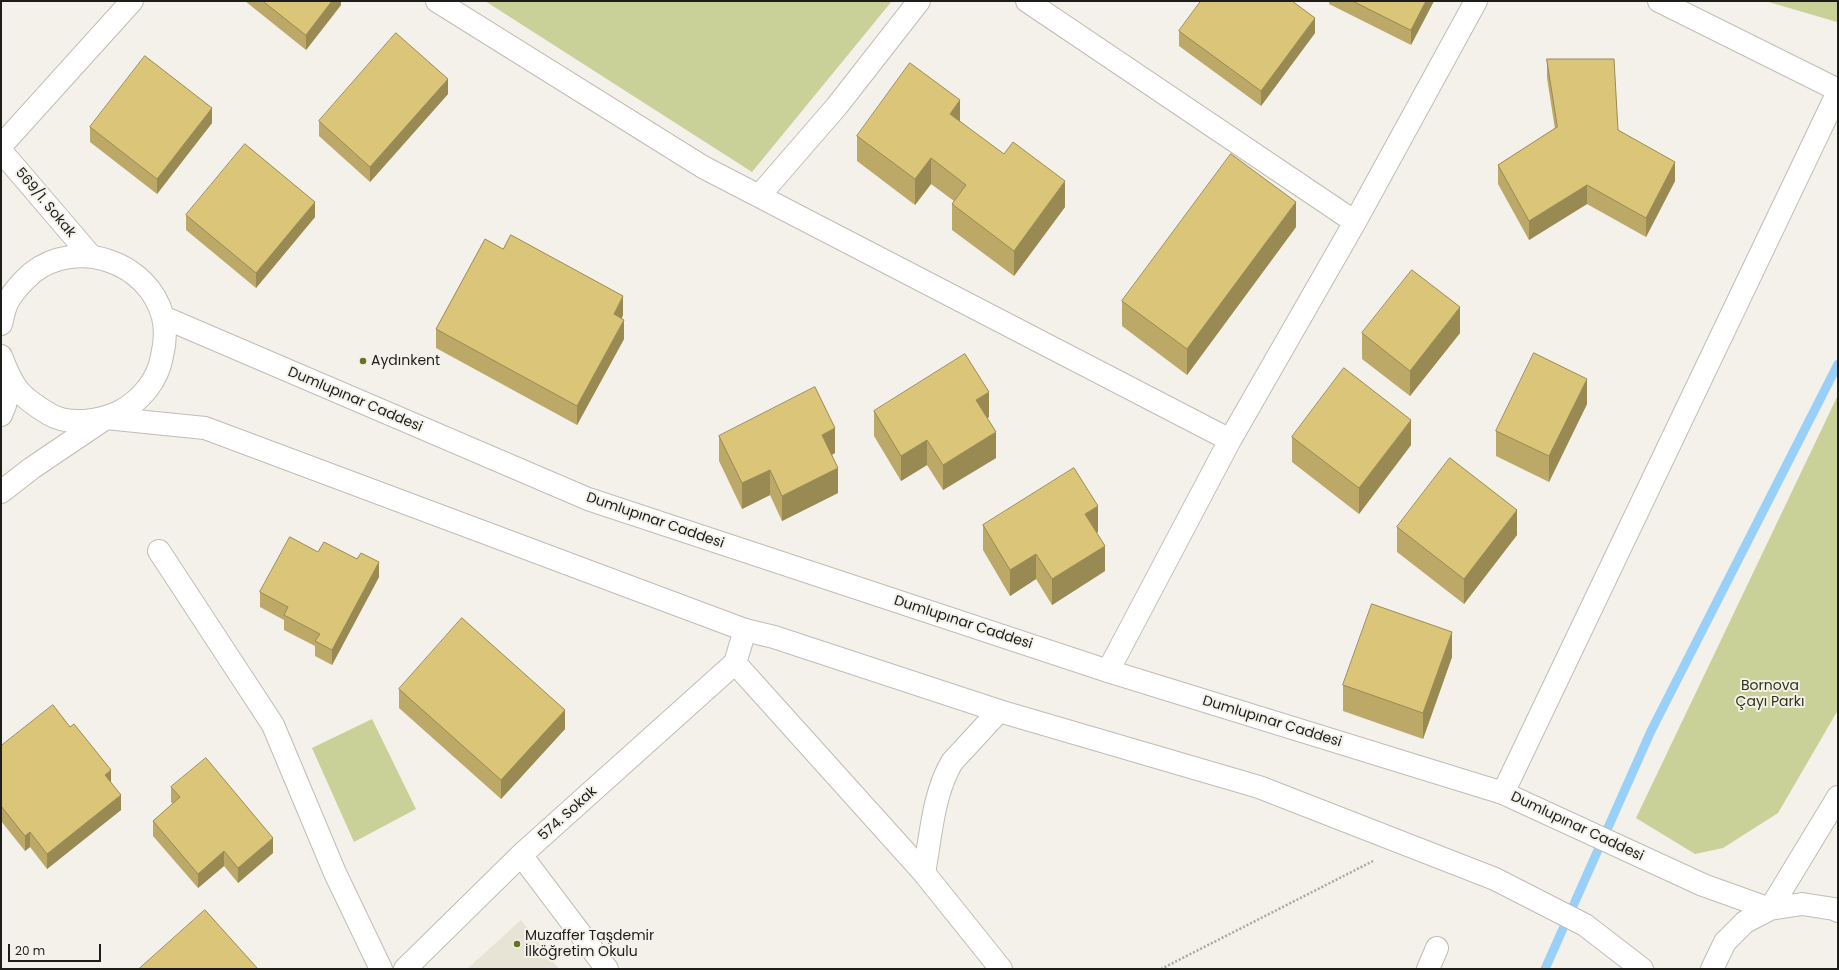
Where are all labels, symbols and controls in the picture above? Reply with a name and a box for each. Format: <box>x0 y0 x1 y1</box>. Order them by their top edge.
street label: 569/1. Sokak <box>11 165 79 241</box>
place label: Aydınkent <box>371 353 440 369</box>
marker: Aydınkent <box>358 356 368 366</box>
street label: Dumlupınar Caddesi <box>285 364 425 436</box>
street label: Dumlupınar Caddesi <box>584 490 726 552</box>
street label: Dumlupınar Caddesi <box>892 593 1034 653</box>
park label: Bornova Çayı Parkı <box>1736 678 1804 710</box>
street label: Dumlupınar Caddesi <box>1200 693 1344 751</box>
street label: 574. Sokak <box>535 783 601 845</box>
street label: Dumlupınar Caddesi <box>1508 789 1646 865</box>
place label: Muzaffer Taşdemir İlköğretim Okulu <box>525 928 654 960</box>
scale bar <box>10 936 103 962</box>
marker: Muzaffer Taşdemir İlköğretim Okulu <box>512 939 522 949</box>
text: 20 m <box>15 942 45 959</box>

